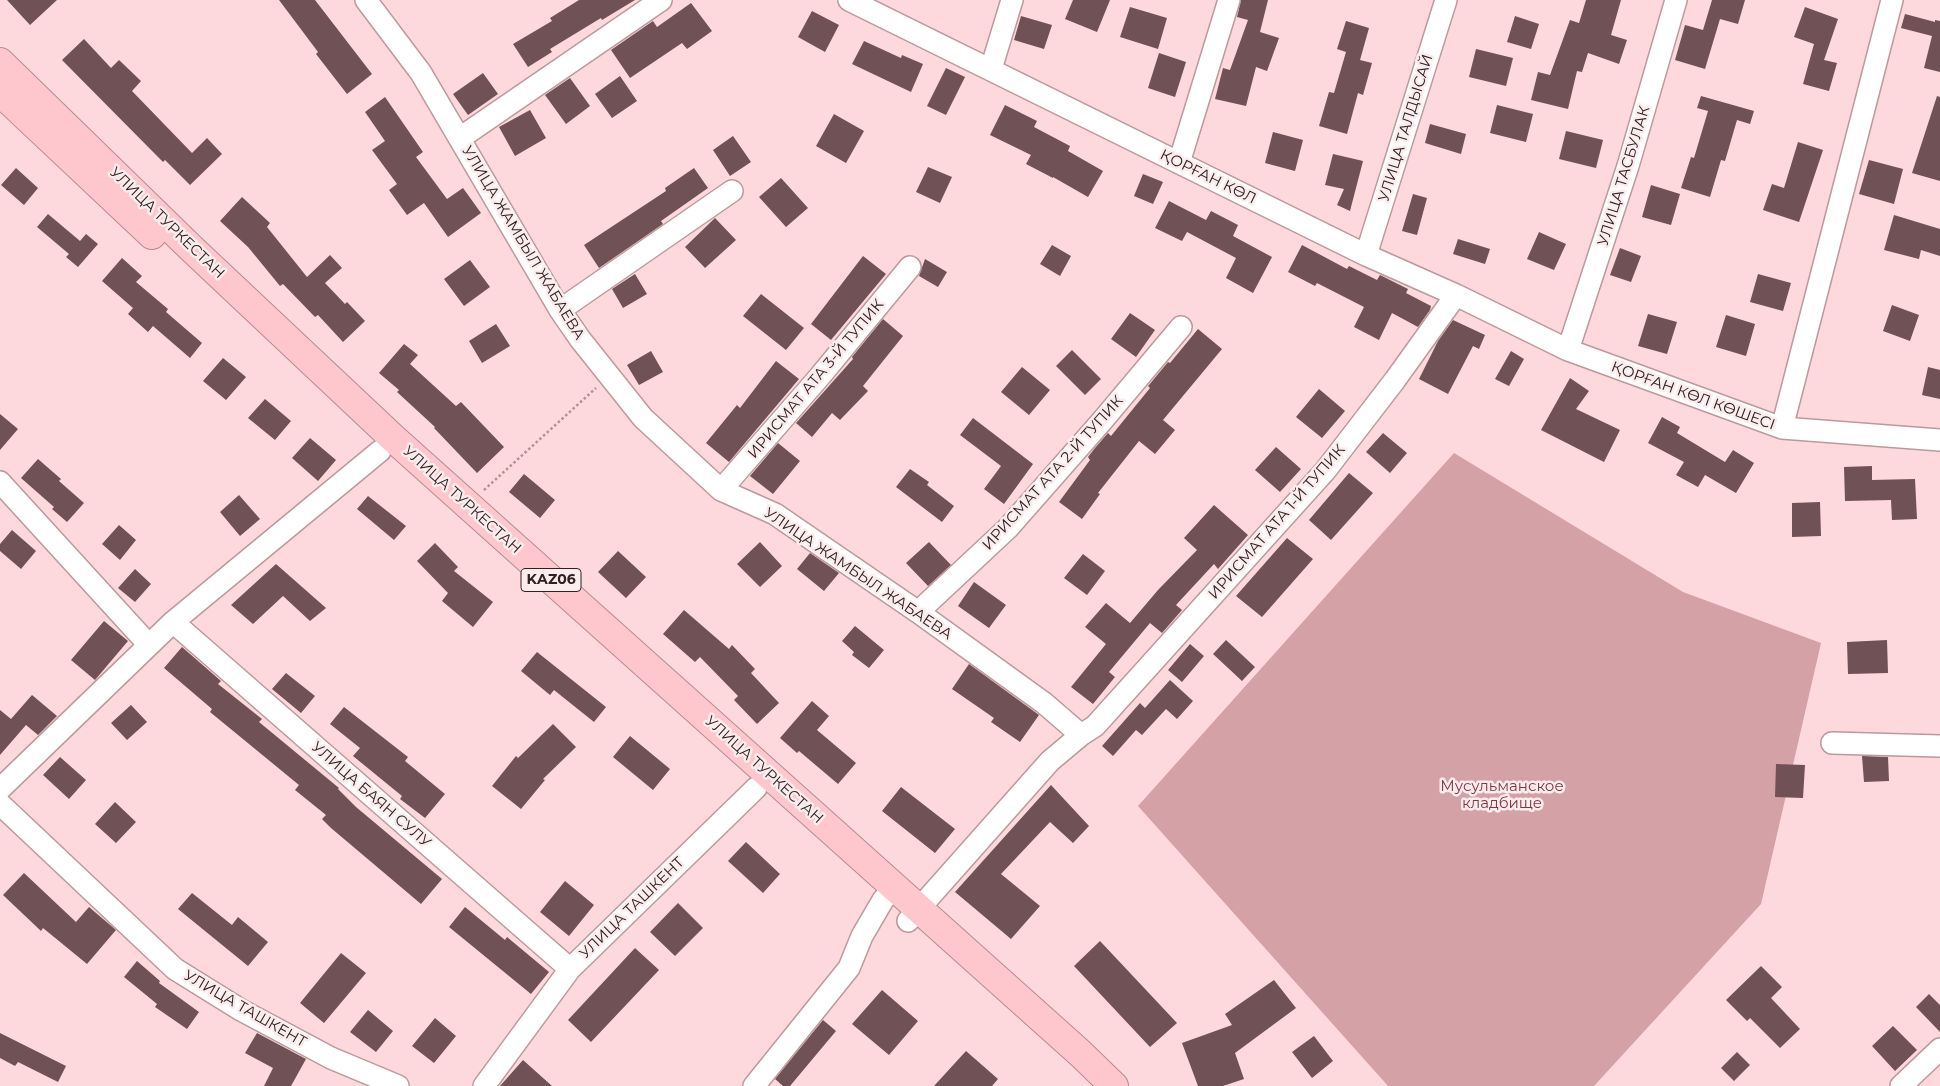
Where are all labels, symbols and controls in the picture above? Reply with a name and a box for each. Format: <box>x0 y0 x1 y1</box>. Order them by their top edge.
street label: УЛИЦА ТАЛДЫСАЙ <box>1375 52 1437 204</box>
street label: УЛИЦА ТАСБУЛАК <box>1594 104 1654 248</box>
street label: УЛИЦА ЖАМБЫЛ ЖАБАЕВА <box>458 143 588 343</box>
street label: ҚОРҒАН КӨЛ <box>1157 146 1259 208</box>
street label: УЛИЦА ТУРКЕСТАН <box>106 163 228 283</box>
street label: ИРИСМАТ АТА 3-Й ТУПИК <box>744 296 888 462</box>
street label: ҚОРҒАН КӨЛ КӨШЕСІ <box>1609 358 1777 434</box>
street label: ИРИСМАТ АТА 2-Й ТУПИК <box>979 392 1127 554</box>
street label: ИРИСМАТ АТА 1-Й ТУПИК <box>1205 441 1349 603</box>
street label: УЛИЦА ТУРКЕСТАН <box>399 442 525 558</box>
street label: УЛИЦА ЖАМБЫЛ ЖАБАЕВА <box>761 504 955 644</box>
road number: KАZ06 <box>521 568 581 592</box>
street label: УЛИЦА ТУРКЕСТАН <box>701 712 827 828</box>
street label: УЛИЦА БАЯН СУЛУ <box>308 738 434 852</box>
park label: Мусульманское кладбище <box>1440 778 1564 813</box>
street label: УЛИЦА ТАШКЕНТ <box>576 853 688 963</box>
street label: УЛИЦА ТАШКЕНТ <box>180 967 310 1051</box>

